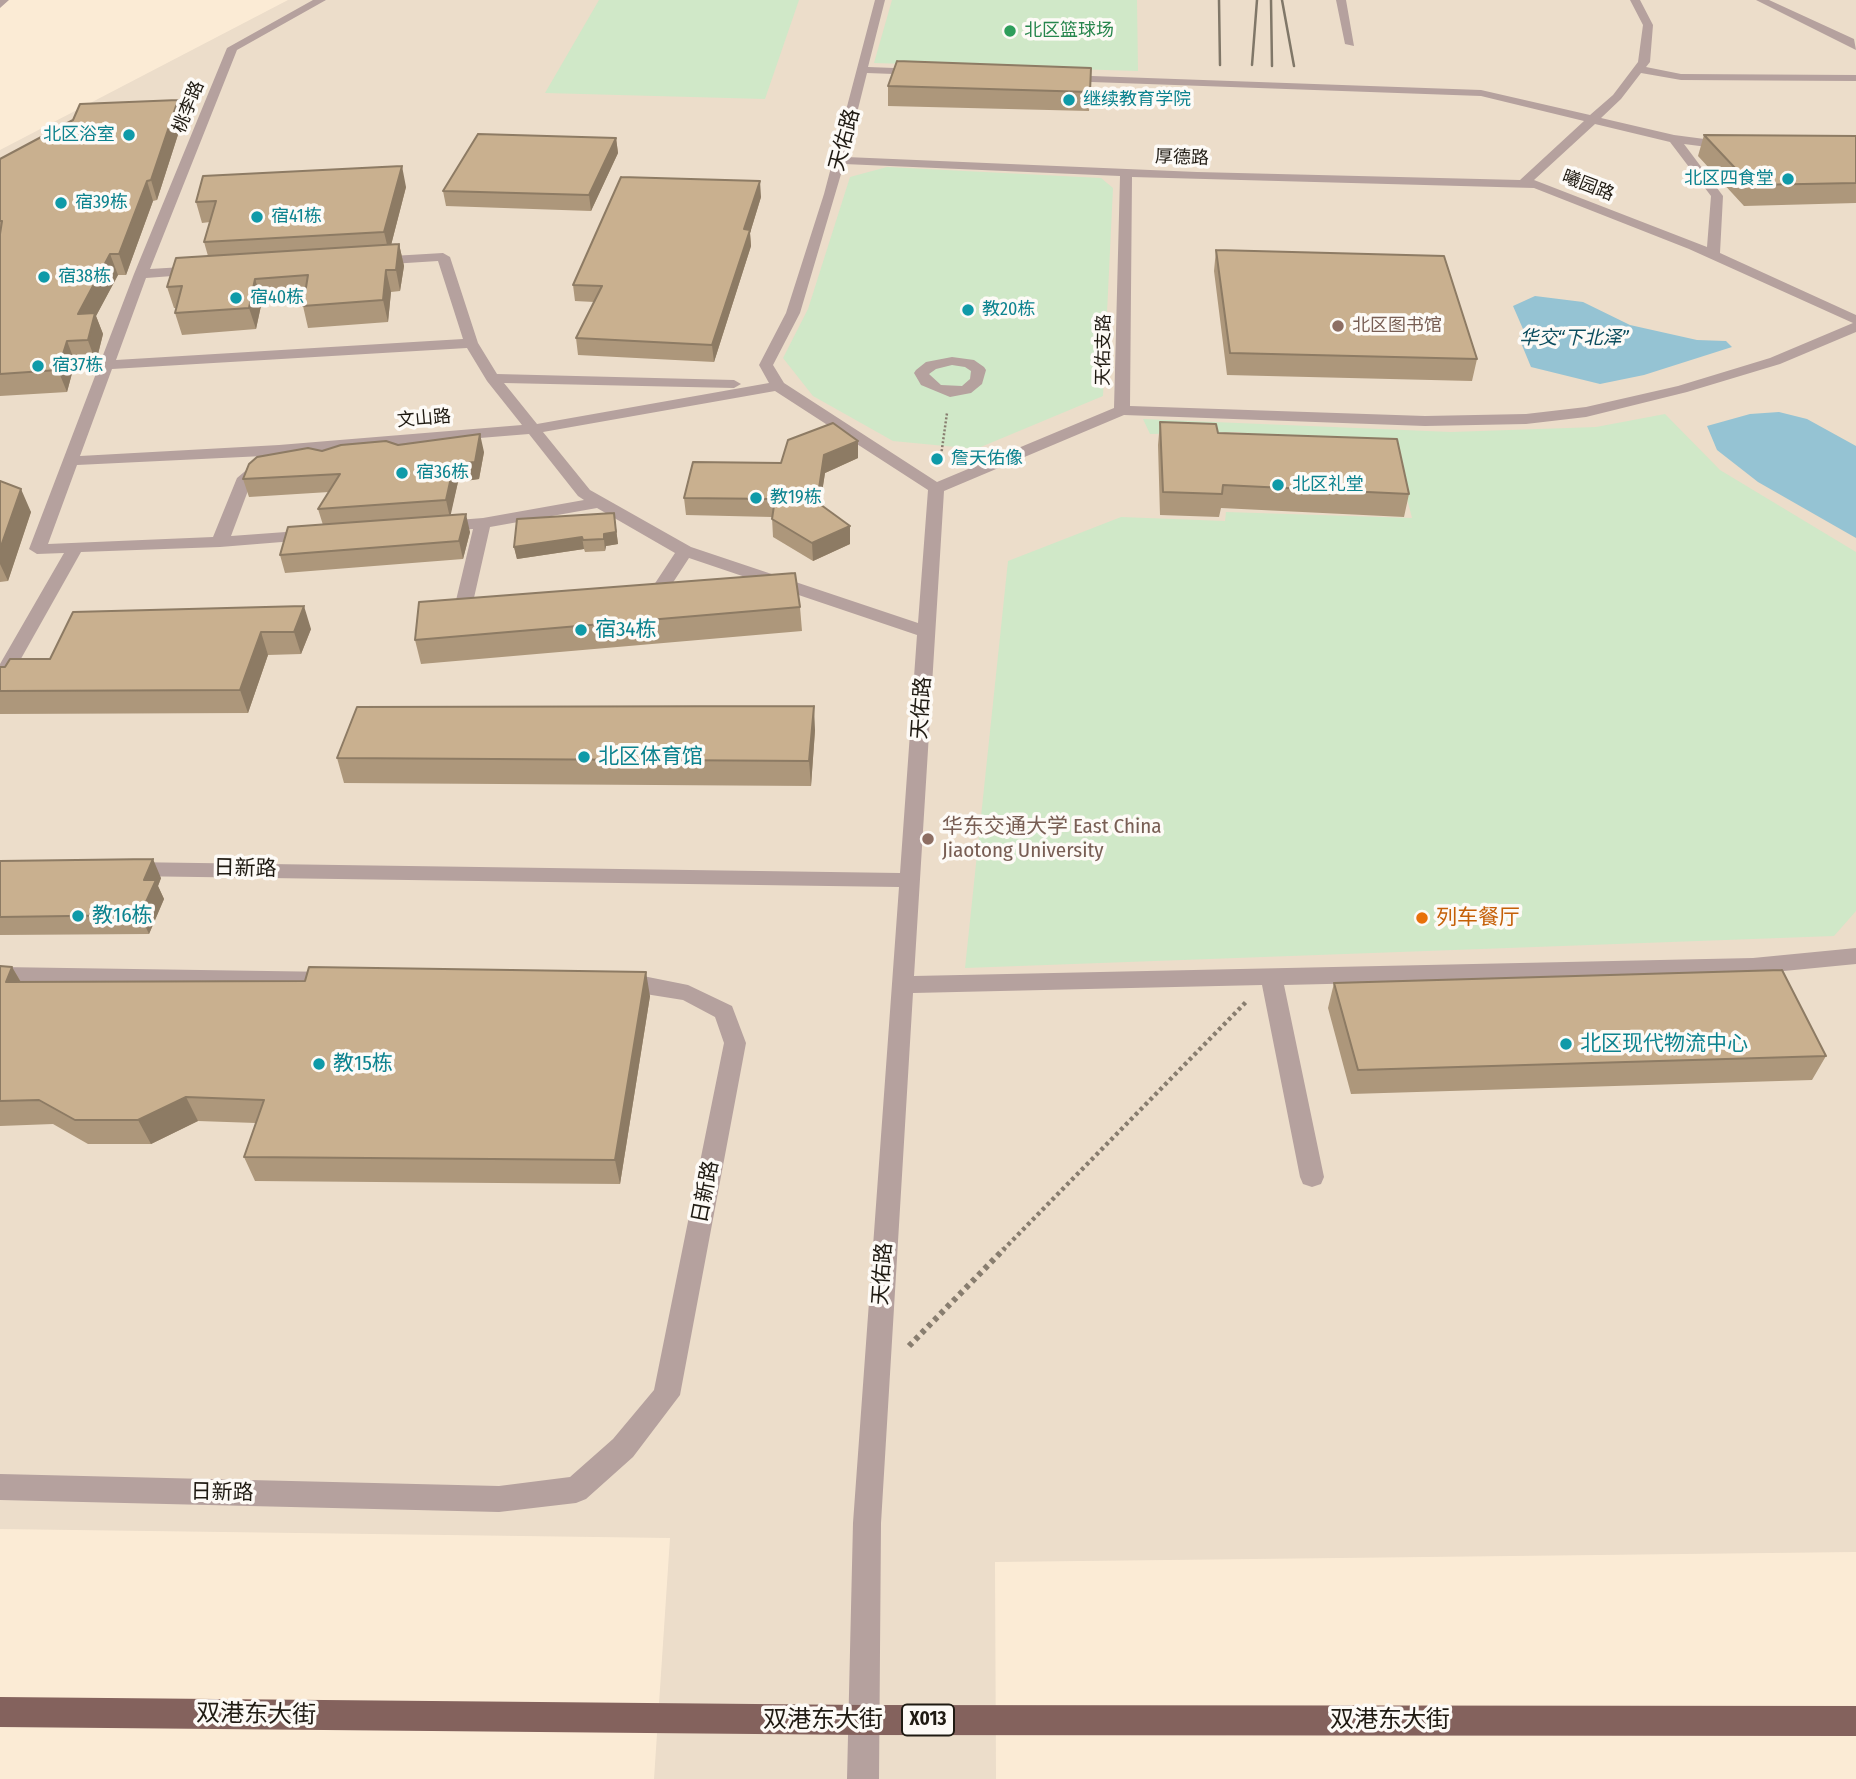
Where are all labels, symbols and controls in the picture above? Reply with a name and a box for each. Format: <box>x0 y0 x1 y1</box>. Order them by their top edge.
place label: 北区篮球场 <box>1024 20 1114 42</box>
marker: 北区篮球场 <box>1002 23 1018 39</box>
street label: 桃李路 <box>169 78 209 136</box>
place label: 继续教育学院 <box>1083 89 1191 111</box>
marker: 继续教育学院 <box>1061 92 1077 108</box>
street label: 天佑路 <box>825 106 865 174</box>
place label: 北区浴室 <box>43 124 115 146</box>
marker: 北区浴室 <box>121 127 137 143</box>
street label: 厚德路 <box>1155 146 1209 170</box>
street label: 曦园路 <box>1559 166 1617 206</box>
place label: 北区四食堂 <box>1684 168 1774 190</box>
marker: 北区四食堂 <box>1780 171 1796 187</box>
place label: 宿39栋 <box>75 192 128 214</box>
marker: 宿39栋 <box>53 195 69 211</box>
place label: 宿41栋 <box>271 206 322 228</box>
marker: 宿41栋 <box>249 209 265 225</box>
place label: 宿38栋 <box>58 266 111 288</box>
marker: 宿38栋 <box>36 269 52 285</box>
place label: 宿40栋 <box>250 287 304 309</box>
marker: 宿40栋 <box>228 290 244 306</box>
place label: 教20栋 <box>982 299 1035 321</box>
marker: 教20栋 <box>960 302 976 318</box>
street label: 天佑支路 <box>1093 314 1115 386</box>
place label: 北区图书馆 <box>1352 315 1442 337</box>
marker: 北区图书馆 <box>1330 318 1346 334</box>
water label: 华交“下北泽” <box>1519 328 1629 350</box>
place label: 宿37栋 <box>52 355 103 377</box>
marker: 宿37栋 <box>30 358 46 374</box>
street label: 文山路 <box>396 406 452 432</box>
place label: 詹天佑像 <box>951 448 1023 470</box>
marker: 詹天佑像 <box>929 451 945 467</box>
place label: 宿36栋 <box>416 462 469 484</box>
marker: 宿36栋 <box>394 465 410 481</box>
place label: 北区礼堂 <box>1292 474 1364 496</box>
marker: 北区礼堂 <box>1270 477 1286 493</box>
place label: 教19栋 <box>770 487 822 509</box>
marker: 教19栋 <box>748 490 764 506</box>
place label: 宿34栋 <box>595 617 657 643</box>
marker: 宿34栋 <box>573 622 589 638</box>
street label: 天佑路 <box>907 676 937 740</box>
place label: 北区体育馆 <box>598 744 703 770</box>
marker: 北区体育馆 <box>576 749 592 765</box>
place label: 华东交通大学 East China Jiaotong University <box>942 814 1162 864</box>
marker: 华东交通大学 East China Jiaotong University <box>920 831 936 847</box>
street label: 日新路 <box>213 856 277 882</box>
place label: 教16栋 <box>92 903 153 929</box>
place label: 列车餐厅 <box>1436 905 1520 931</box>
marker: 教16栋 <box>70 908 86 924</box>
marker: 列车餐厅 <box>1414 910 1430 926</box>
place label: 北区现代物流中心 <box>1580 1031 1748 1057</box>
marker: 北区现代物流中心 <box>1558 1036 1574 1052</box>
place label: 教15栋 <box>333 1051 393 1077</box>
marker: 教15栋 <box>311 1056 327 1072</box>
street label: 日新路 <box>688 1159 724 1225</box>
street label: 天佑路 <box>868 1242 898 1306</box>
street label: 日新路 <box>190 1480 254 1506</box>
street label: 双港东大街 <box>196 1700 316 1730</box>
road number: X013 <box>902 1704 954 1736</box>
street label: 双港东大街 <box>763 1706 883 1734</box>
street label: 双港东大街 <box>1330 1706 1450 1734</box>

